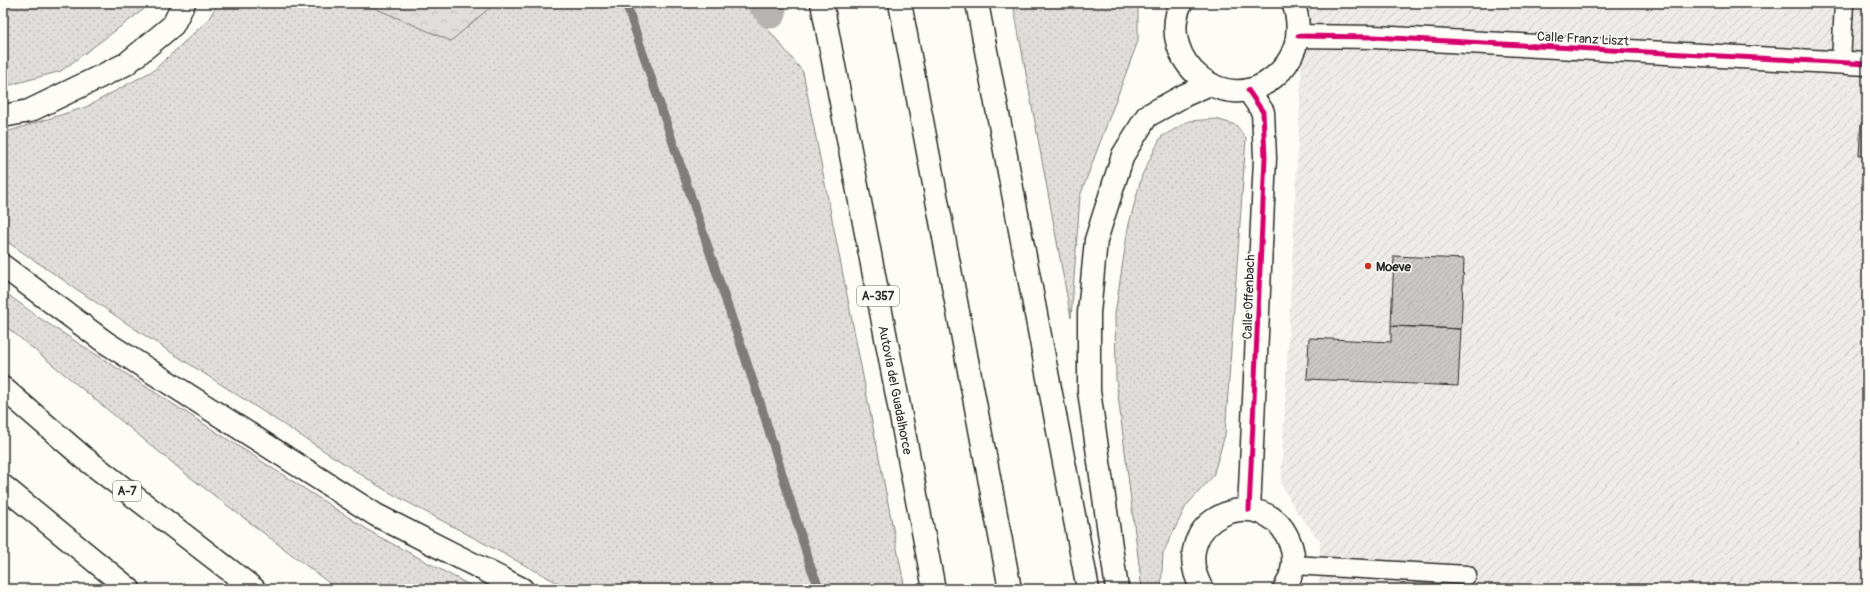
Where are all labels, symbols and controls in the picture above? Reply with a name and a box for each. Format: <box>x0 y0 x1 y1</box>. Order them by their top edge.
street label: Calle Franz Liszt <box>1537 29 1630 49</box>
street label: Calle Offenbach <box>1240 254 1258 340</box>
place label: Moeve <box>1376 259 1412 275</box>
marker: Moeve <box>1363 261 1373 271</box>
road number: A-357 <box>857 286 899 306</box>
street label: Autovía del Guadalhorce <box>875 324 916 457</box>
road number: A-7 <box>113 481 141 501</box>

